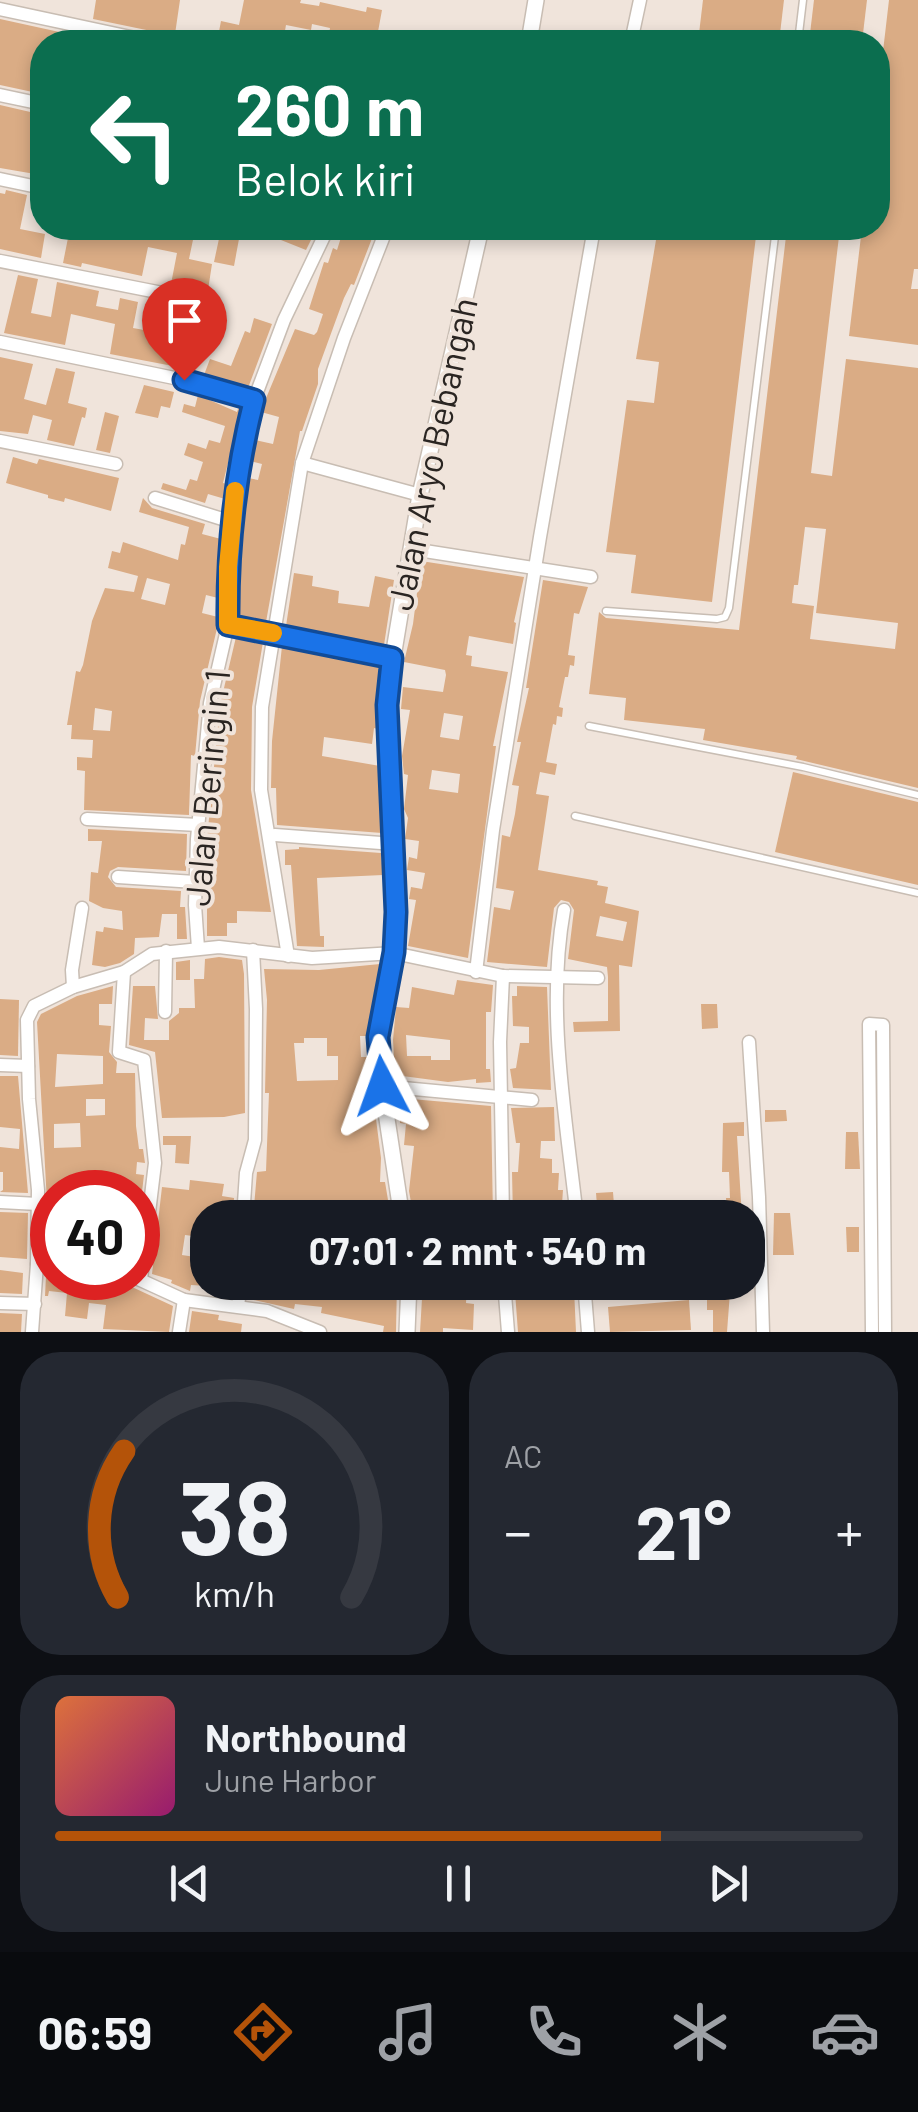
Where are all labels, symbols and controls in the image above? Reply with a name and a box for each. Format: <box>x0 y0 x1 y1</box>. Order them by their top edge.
text: 260 m <box>235 66 424 150</box>
icon: left <box>70 70 200 200</box>
text: Belok kiri <box>235 151 416 205</box>
pin <box>142 278 227 381</box>
icon: arrive <box>157 293 212 348</box>
street label: Jalan Aryo Bebangah <box>377 293 485 614</box>
street label: Jalan Beringin 1 <box>175 668 237 908</box>
position arrow <box>330 1034 434 1138</box>
speed limit sign: 40 <box>30 1170 160 1300</box>
text: 07:01 · 2 mnt · 540 m <box>309 1227 646 1273</box>
text: AC <box>504 1436 542 1474</box>
text: 38 <box>178 1451 291 1576</box>
text: 21° <box>635 1485 732 1575</box>
text: − <box>504 1497 532 1563</box>
text: + <box>835 1497 863 1563</box>
text: km/h <box>194 1571 275 1614</box>
text: Northbound <box>205 1714 407 1760</box>
text: June Harbor <box>205 1760 376 1798</box>
icon: previous <box>162 1856 217 1911</box>
icon: pause <box>431 1856 486 1911</box>
icon: next <box>701 1856 756 1911</box>
icon: directions <box>228 1997 298 2067</box>
icon: music <box>373 1997 443 2067</box>
icon: phone <box>519 1997 589 2067</box>
icon: climate <box>665 1997 735 2067</box>
icon: car <box>810 1997 880 2067</box>
text: 06:59 <box>38 2005 152 2059</box>

